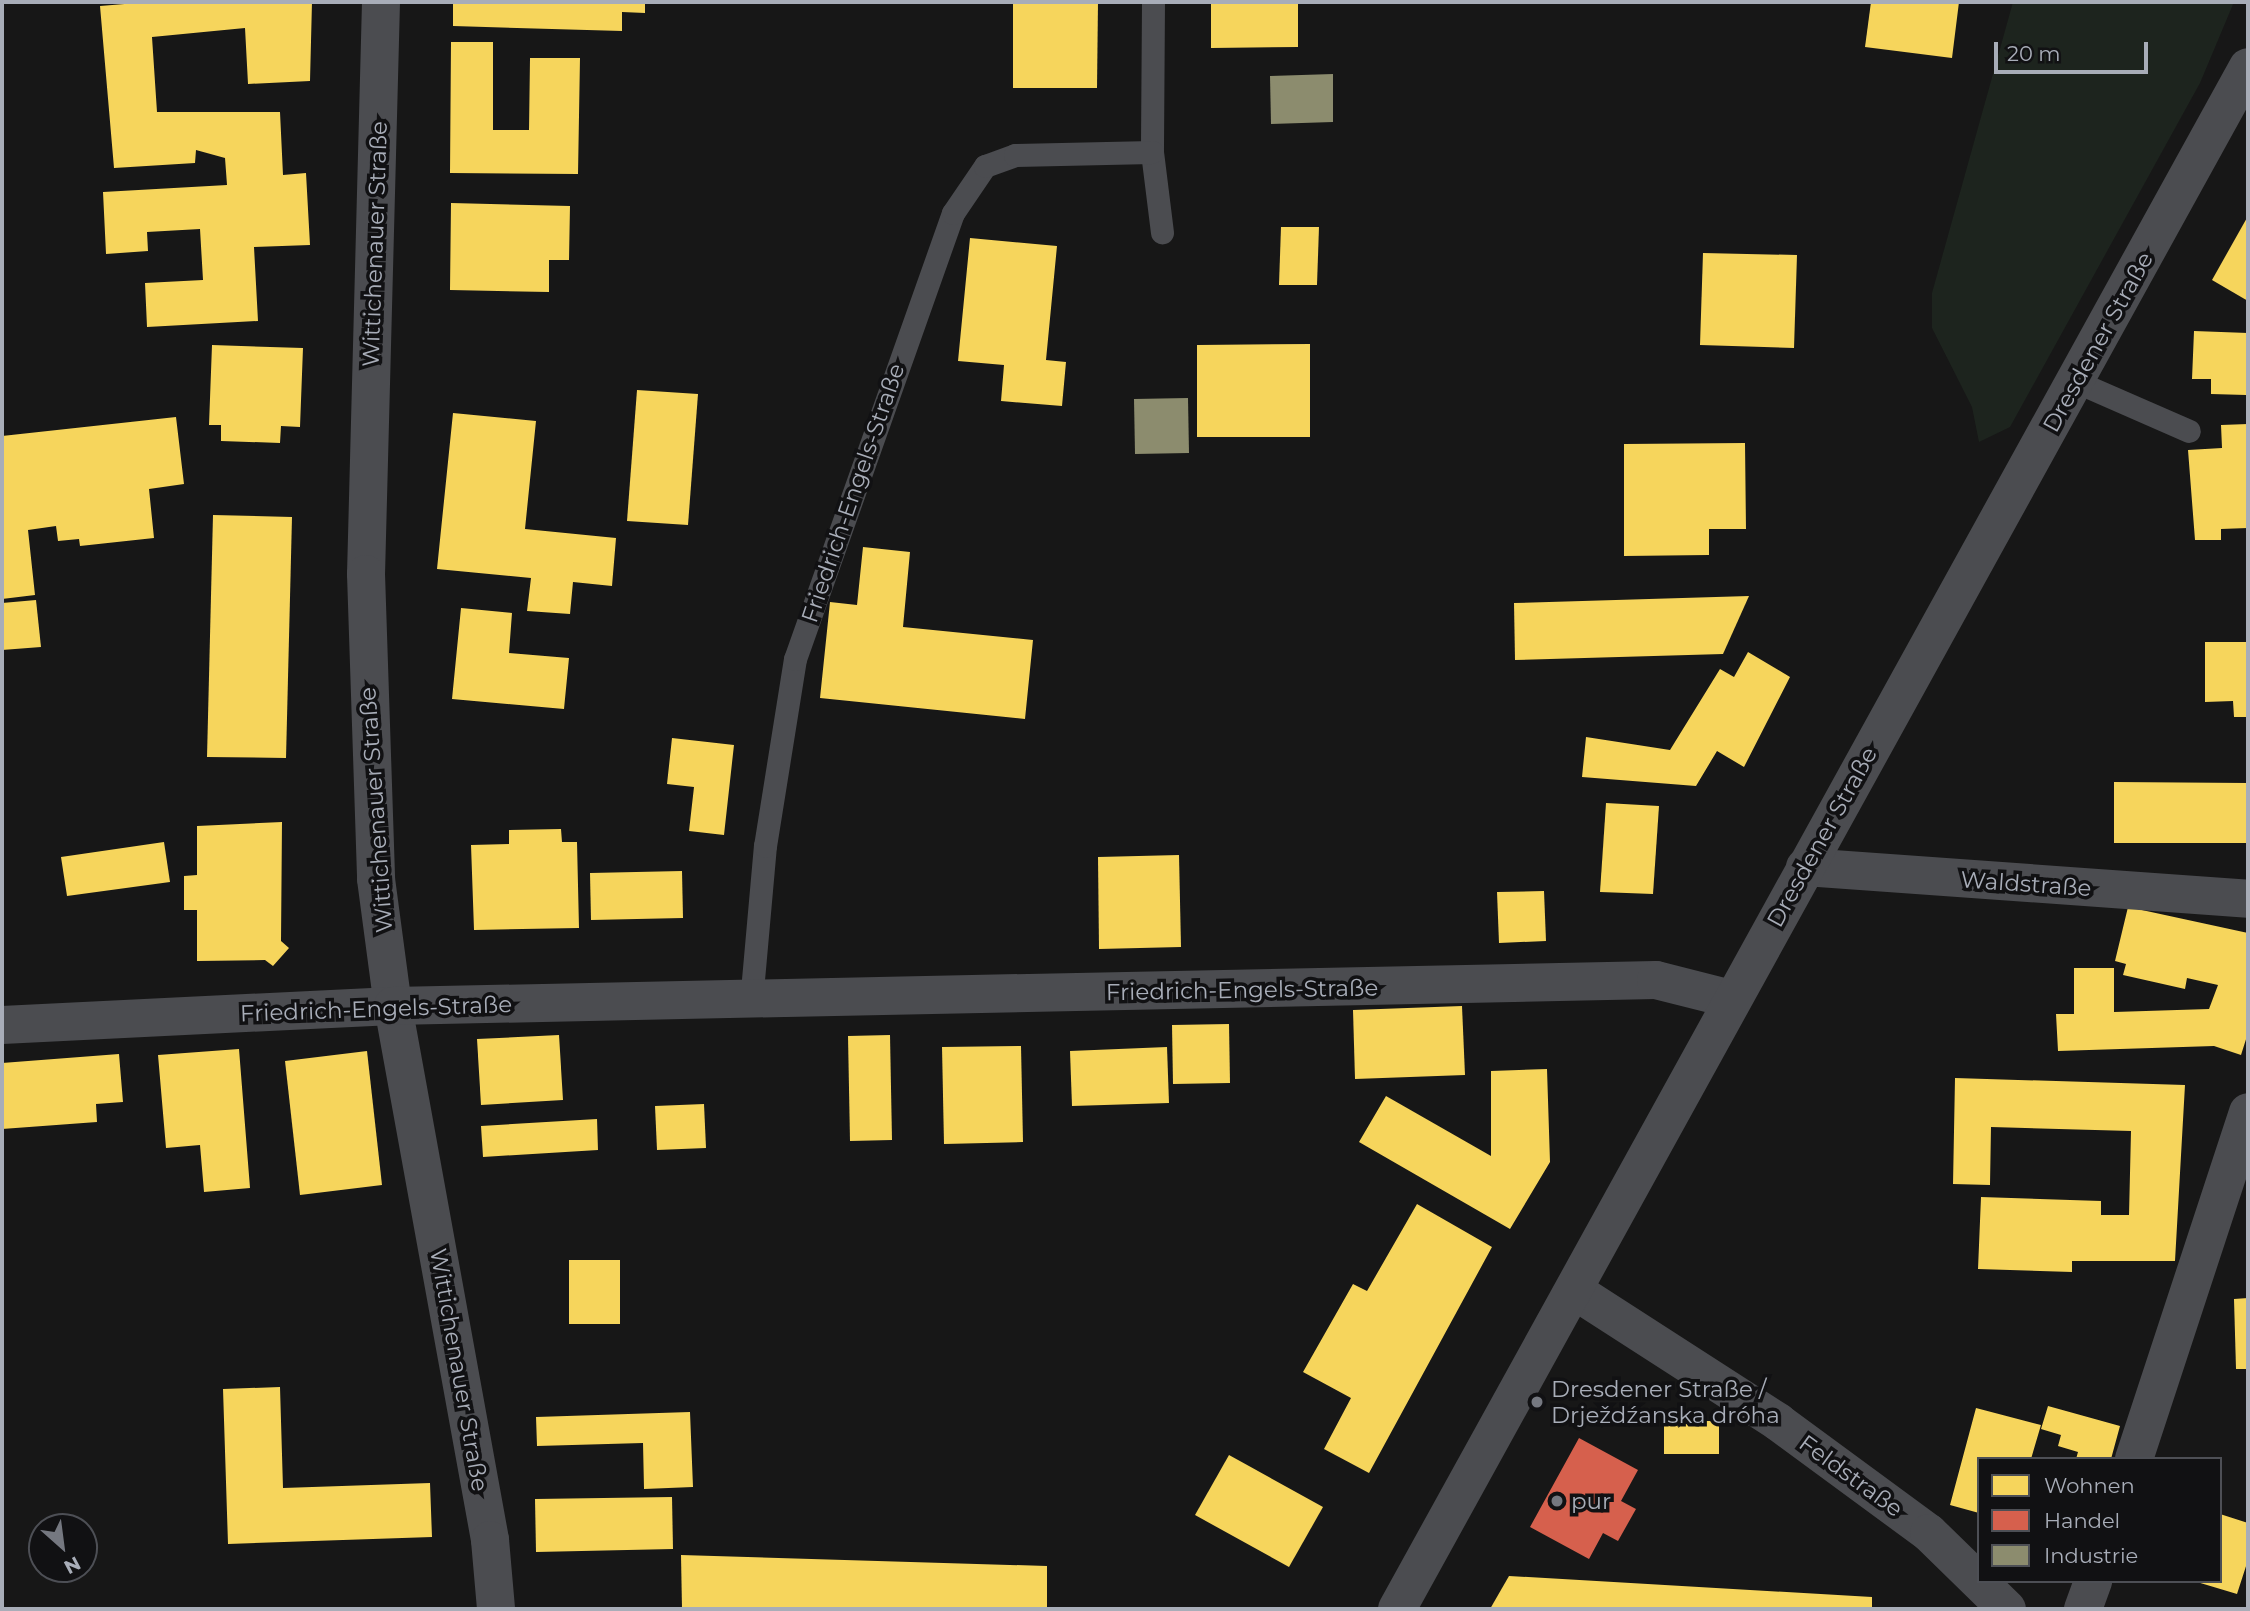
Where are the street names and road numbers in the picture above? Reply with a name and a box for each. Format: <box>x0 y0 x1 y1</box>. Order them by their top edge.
street label: Wittichenauer Straße <box>357 120 393 368</box>
street label: Dresdener Straße <box>2037 247 2159 437</box>
street label: Friedrich-Engels-Straße <box>796 360 910 626</box>
street label: Wittichenauer Straße <box>354 686 398 934</box>
street label: Dresdener Straße <box>1761 742 1883 932</box>
street label: Waldstraße <box>1960 866 2092 902</box>
street label: Friedrich-Engels-Straße <box>1106 974 1378 1006</box>
street label: Friedrich-Engels-Straße <box>239 990 513 1028</box>
street label: Wittichenauer Straße <box>424 1246 494 1494</box>
street label: Feldstraße <box>1794 1429 1908 1523</box>

